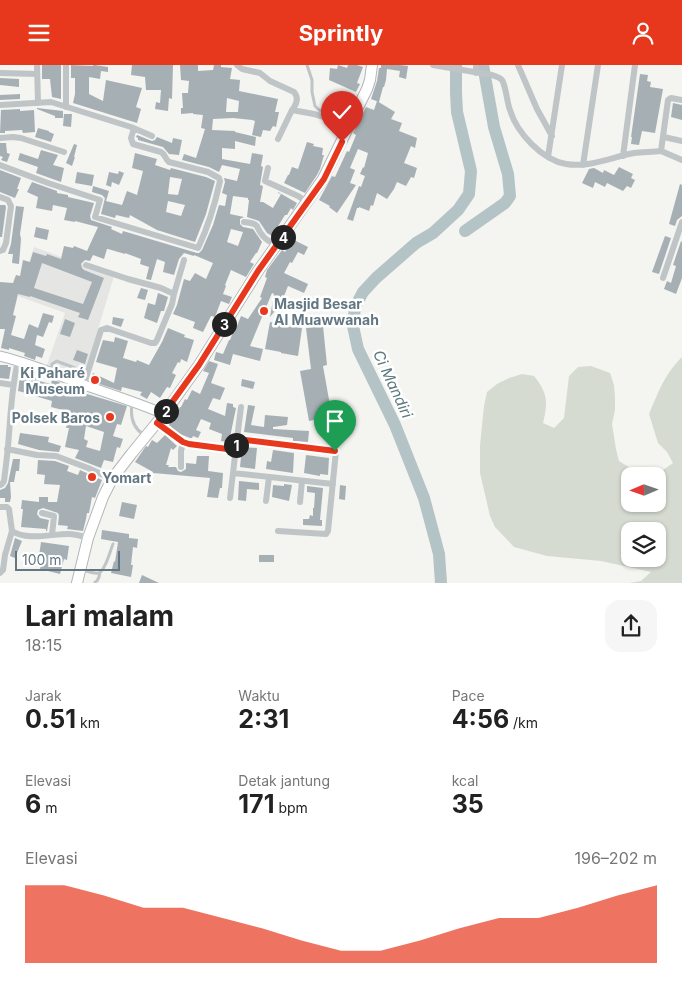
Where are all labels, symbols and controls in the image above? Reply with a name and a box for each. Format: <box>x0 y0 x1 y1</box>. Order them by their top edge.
icon: menu <box>25 19 53 47</box>
icon: person <box>629 19 657 47</box>
text: Sprintly <box>299 20 383 46</box>
pin <box>321 91 363 142</box>
icon: check <box>328 98 356 126</box>
pin: 4 <box>270 225 296 249</box>
text: 4 <box>279 229 288 246</box>
place label: Masjid Besar Al Muawwanah <box>274 295 379 328</box>
marker: Masjid Besar Al Muawwanah <box>258 305 270 317</box>
pin: 3 <box>212 311 236 337</box>
text: 3 <box>220 316 229 333</box>
water label: Ci Mandiri <box>369 347 417 421</box>
place label: Ki Paharé Museum <box>20 364 85 397</box>
marker: Ki Paharé Museum <box>89 374 101 386</box>
pin: 2 <box>154 399 178 423</box>
pin <box>314 400 356 451</box>
text: 2 <box>162 403 171 420</box>
icon: arrive <box>321 407 349 435</box>
place label: Polsek Baros <box>12 409 100 426</box>
marker: Polsek Baros <box>104 411 116 423</box>
pin: 1 <box>224 433 248 457</box>
text: 1 <box>233 437 240 454</box>
north arrow <box>621 467 666 513</box>
map controls <box>621 467 666 567</box>
place label: Yomart <box>102 469 151 486</box>
marker: Yomart <box>86 471 98 483</box>
button: layers <box>621 522 666 567</box>
scale bar <box>15 548 120 571</box>
text: 100 m <box>22 551 62 568</box>
text: Lari malam <box>25 599 174 633</box>
button: share <box>605 600 657 652</box>
text: 18:15 <box>25 635 62 655</box>
text: Jarak <box>25 687 62 704</box>
text: Waktu <box>238 687 280 704</box>
text: Pace <box>452 687 485 704</box>
text: 0.51 <box>25 704 76 734</box>
text: 2:31 <box>238 704 289 734</box>
text: 4:56 <box>452 704 509 734</box>
text: km <box>76 714 100 731</box>
text: /km <box>509 714 538 731</box>
text: Elevasi <box>25 772 71 789</box>
text: Detak jantung <box>238 772 330 789</box>
text: kcal <box>452 772 478 789</box>
text: 6 <box>25 789 41 819</box>
text: 171 <box>238 789 274 819</box>
text: 35 <box>452 789 484 819</box>
text: m <box>41 799 57 816</box>
text: bpm <box>274 799 308 816</box>
text: Elevasi <box>25 848 78 868</box>
text: 196–202 m <box>575 848 657 868</box>

